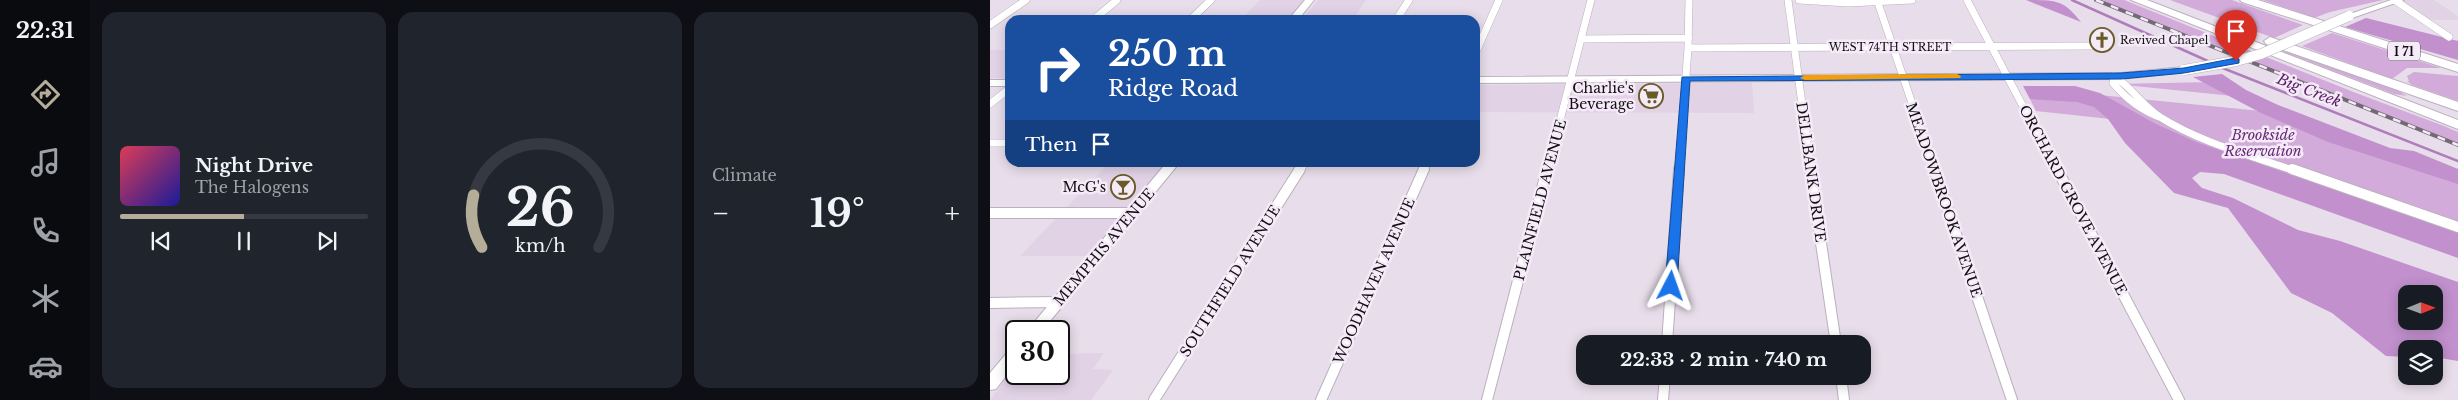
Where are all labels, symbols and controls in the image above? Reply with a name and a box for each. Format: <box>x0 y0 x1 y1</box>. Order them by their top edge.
pin <box>2215 10 2257 61</box>
text: 22:31 <box>16 17 74 44</box>
icon: arrive <box>2222 17 2250 45</box>
church icon: Revived Chapel <box>2089 27 2115 53</box>
text: 250 m <box>1108 32 1226 75</box>
place label: Revived Chapel <box>2120 33 2209 47</box>
icon: right <box>1025 35 1090 100</box>
street label: WEST 74TH STREET <box>1828 40 1951 54</box>
road number: I 71 <box>2388 41 2420 60</box>
water label: Big Creek <box>2273 69 2344 111</box>
text: Ridge Road <box>1108 75 1238 102</box>
icon: directions <box>28 77 63 112</box>
place label: Charlie's Beverage <box>1568 79 1634 113</box>
supermarket icon: Charlie's Beverage <box>1638 83 1664 109</box>
street label: MEADOWBROOK AVENUE <box>1902 100 1986 300</box>
street label: DELLBANK DRIVE <box>1792 101 1830 243</box>
street label: ORCHARD GROVE AVENUE <box>2015 102 2131 298</box>
street label: PLAINFIELD AVENUE <box>1510 117 1570 283</box>
park label: Brookside Reservation <box>2223 126 2302 160</box>
icon: arrive <box>1087 130 1115 158</box>
text: Then <box>1025 133 1077 156</box>
icon: music <box>28 145 63 180</box>
text: Night Drive <box>195 154 313 177</box>
text: Climate <box>712 165 777 185</box>
bar icon: McG's <box>1110 174 1136 200</box>
text: 26 <box>506 176 574 240</box>
text: The Halogens <box>195 177 309 197</box>
place label: McG's <box>1062 178 1106 196</box>
street label: MEMPHIS AVENUE <box>1050 185 1158 309</box>
text: 19° <box>810 190 865 237</box>
street label: WOODHAVEN AVENUE <box>1329 195 1419 368</box>
text: − <box>712 196 730 231</box>
text: + <box>945 196 960 231</box>
street label: SOUTHFIELD AVENUE <box>1176 202 1284 360</box>
icon: phone <box>28 213 63 248</box>
icon: previous <box>147 227 175 255</box>
icon: pause <box>230 227 258 255</box>
icon: next <box>313 227 341 255</box>
text: km/h <box>515 235 565 257</box>
position arrow <box>1644 259 1696 311</box>
icon: climate <box>28 281 63 316</box>
north arrow <box>2398 285 2442 330</box>
map controls <box>2398 285 2443 385</box>
speed limit sign: 30 <box>1005 320 1070 385</box>
button: layers <box>2398 340 2443 385</box>
text: 22:33 · 2 min · 740 m <box>1620 348 1827 371</box>
icon: car <box>28 349 63 384</box>

